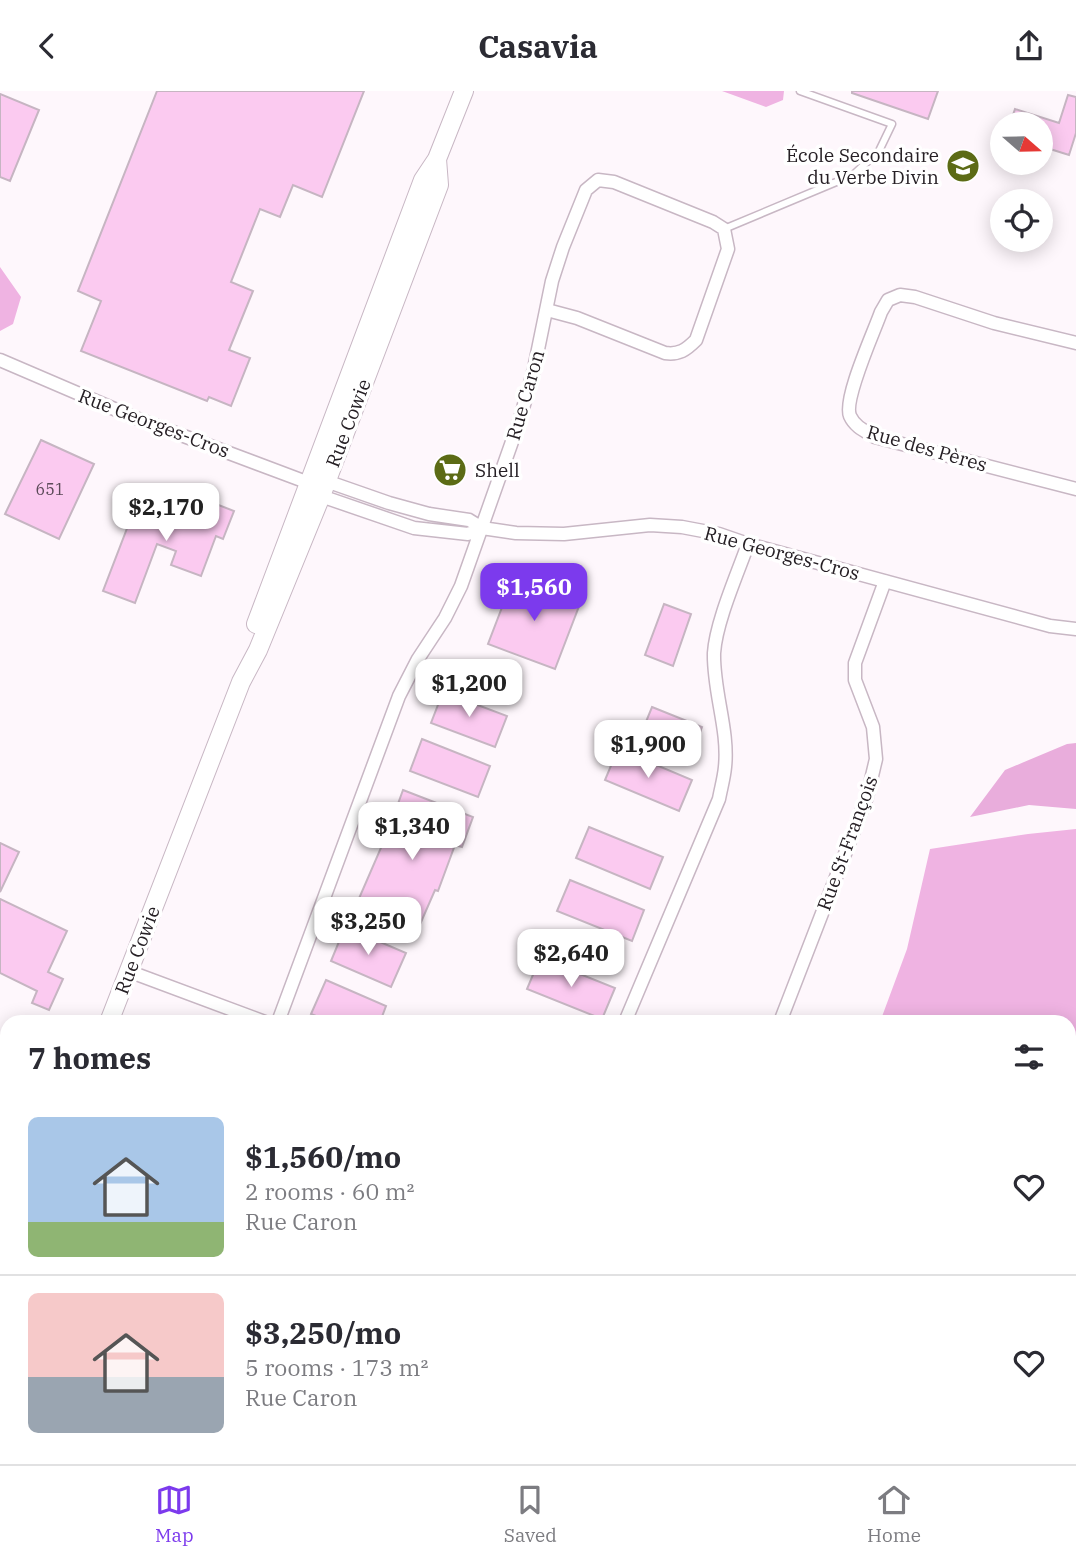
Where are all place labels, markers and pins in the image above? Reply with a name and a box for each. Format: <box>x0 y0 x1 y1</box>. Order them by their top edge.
place label: École Secondaire du Verbe Divin <box>786 143 939 189</box>
school or university icon: École Secondaire du Verbe Divin <box>944 147 982 185</box>
supermarket icon: Shell <box>431 451 469 489</box>
place label: Shell <box>475 458 520 482</box>
pin: $2,170 <box>109 483 223 543</box>
pin: $1,560 <box>477 563 591 623</box>
pin: $1,200 <box>412 659 526 719</box>
pin: $1,900 <box>591 721 705 780</box>
pin: $1,340 <box>355 803 469 862</box>
pin: $3,250 <box>311 897 425 957</box>
pin: $2,640 <box>514 929 628 989</box>

